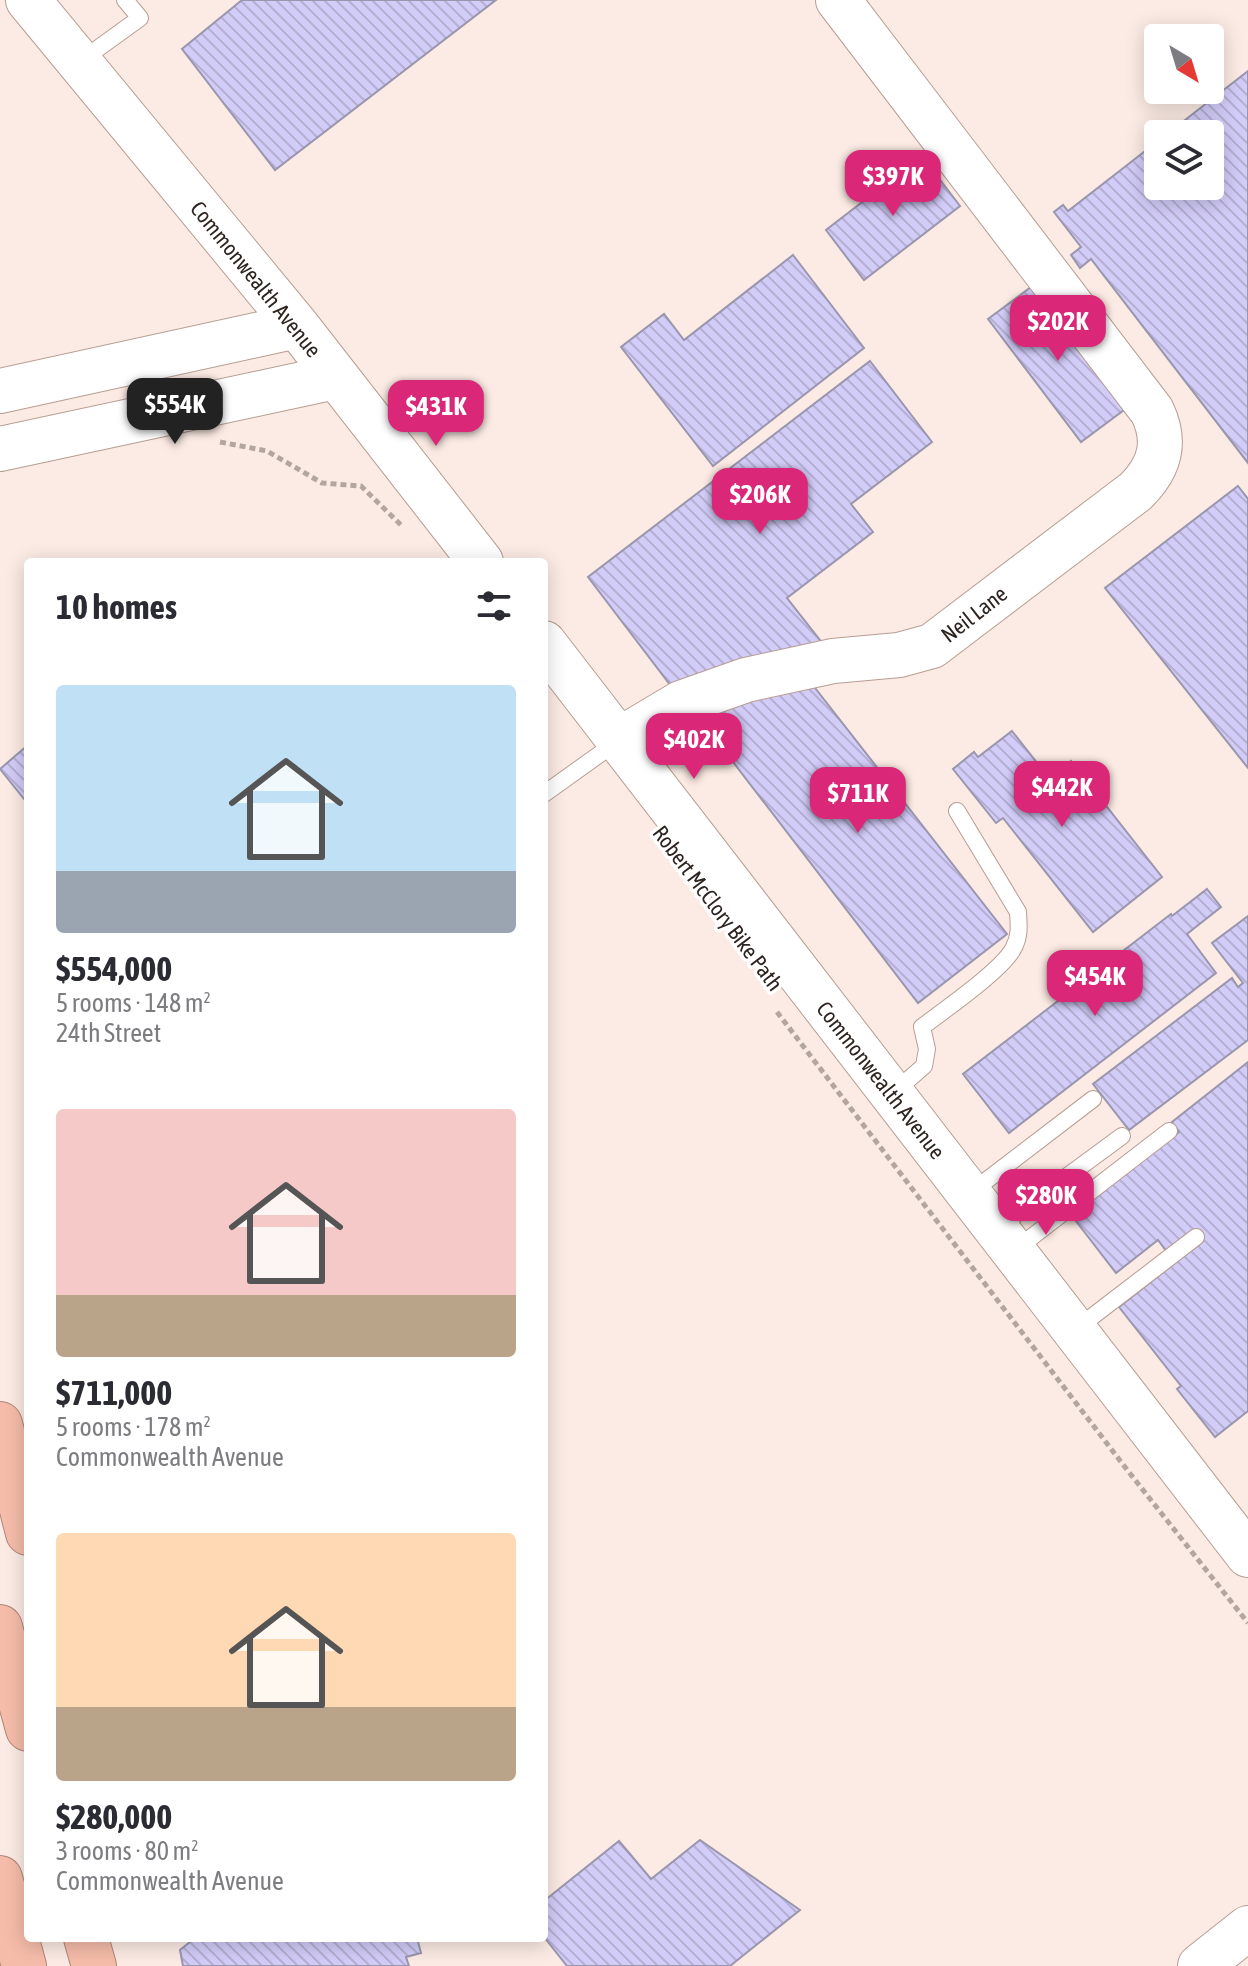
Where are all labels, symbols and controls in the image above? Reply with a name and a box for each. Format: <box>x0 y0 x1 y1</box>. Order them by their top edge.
north arrow <box>1144 24 1224 104</box>
map controls <box>1144 24 1224 200</box>
button: layers <box>1144 120 1224 200</box>
pin: $397K <box>837 150 949 218</box>
text: $397K <box>863 161 923 191</box>
street label: Commonwealth Avenue <box>185 196 327 362</box>
pin: $202K <box>1002 295 1114 363</box>
text: $202K <box>1028 306 1088 336</box>
pin: $554K <box>119 378 231 446</box>
pin: $431K <box>380 380 492 448</box>
text: $554K <box>145 389 205 419</box>
text: $431K <box>406 391 466 421</box>
pin: $206K <box>704 468 816 536</box>
text: $206K <box>730 479 790 509</box>
street label: Neil Lane <box>936 580 1012 648</box>
icon: filters <box>472 584 516 628</box>
text: 10 homes <box>56 587 177 626</box>
pin: $402K <box>638 713 750 781</box>
text: $402K <box>664 724 724 754</box>
icon: home <box>214 737 358 881</box>
pin: $442K <box>1006 761 1118 829</box>
pin: $711K <box>802 767 914 835</box>
text: $442K <box>1032 772 1092 802</box>
text: $711K <box>828 778 888 808</box>
street label: Robert McClory Bike Path <box>647 820 789 996</box>
text: $554,000 <box>56 949 172 988</box>
pin: $454K <box>1039 950 1151 1018</box>
text: $454K <box>1065 961 1125 991</box>
text: 5 rooms · 148 m² <box>56 988 211 1018</box>
street label: Commonwealth Avenue <box>811 996 951 1164</box>
text: 24th Street <box>56 1018 161 1048</box>
icon: home <box>214 1161 358 1305</box>
pin: $280K <box>990 1169 1102 1237</box>
text: $280K <box>1016 1180 1076 1210</box>
text: $711,000 <box>56 1373 172 1412</box>
text: 5 rooms · 178 m² <box>56 1412 211 1442</box>
text: Commonwealth Avenue <box>56 1442 284 1472</box>
icon: home <box>214 1585 358 1729</box>
text: $280,000 <box>56 1797 172 1836</box>
text: 3 rooms · 80 m² <box>56 1836 198 1866</box>
text: Commonwealth Avenue <box>56 1866 284 1896</box>

